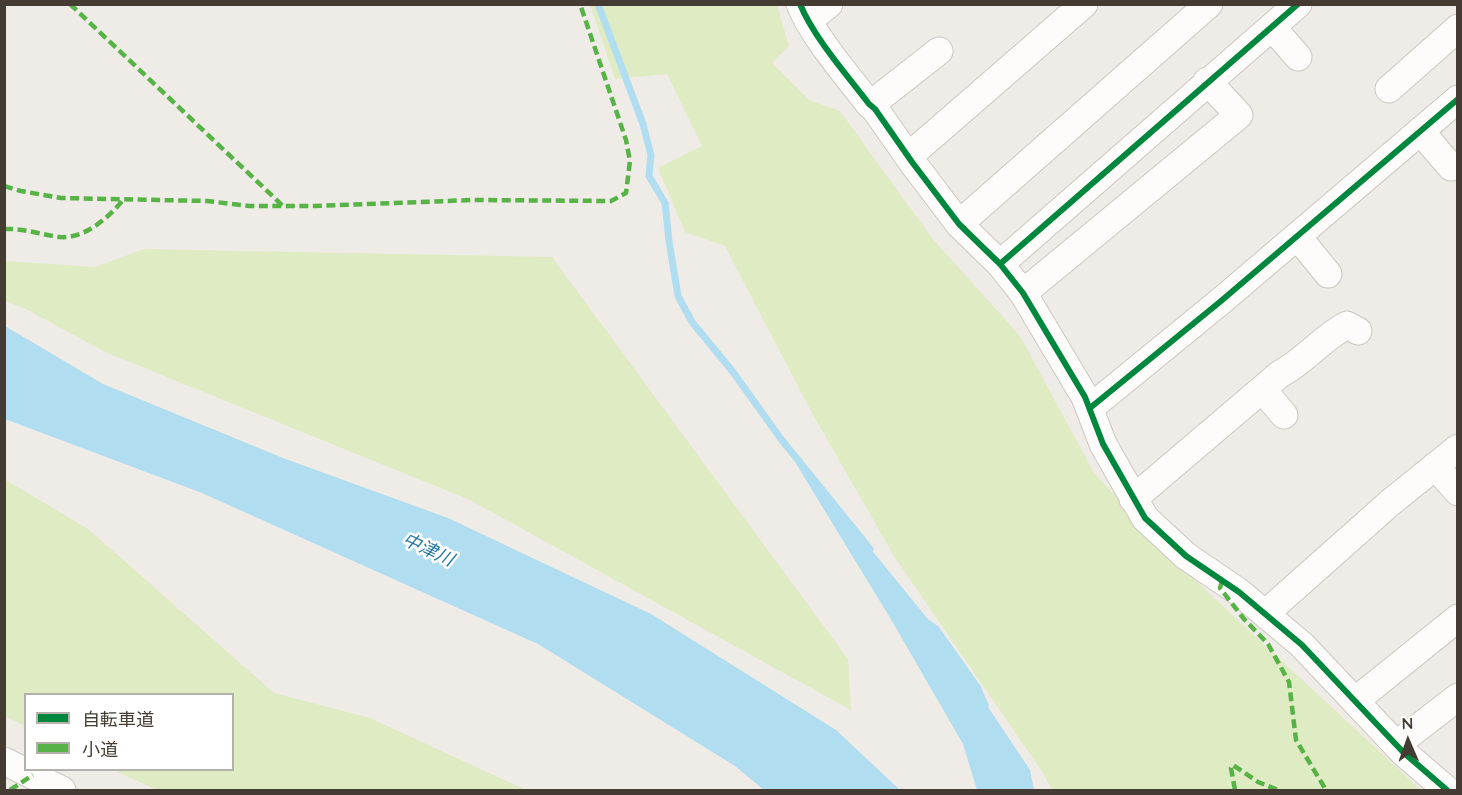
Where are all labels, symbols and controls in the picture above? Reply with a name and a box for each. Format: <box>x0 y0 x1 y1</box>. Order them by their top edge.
water label: 中津川 <box>399 529 457 571</box>
legend <box>24 693 234 771</box>
text: 自転車道 <box>82 708 154 731</box>
north arrow <box>1378 711 1438 771</box>
text: N <box>1401 713 1414 733</box>
text: 小道 <box>82 738 118 761</box>

